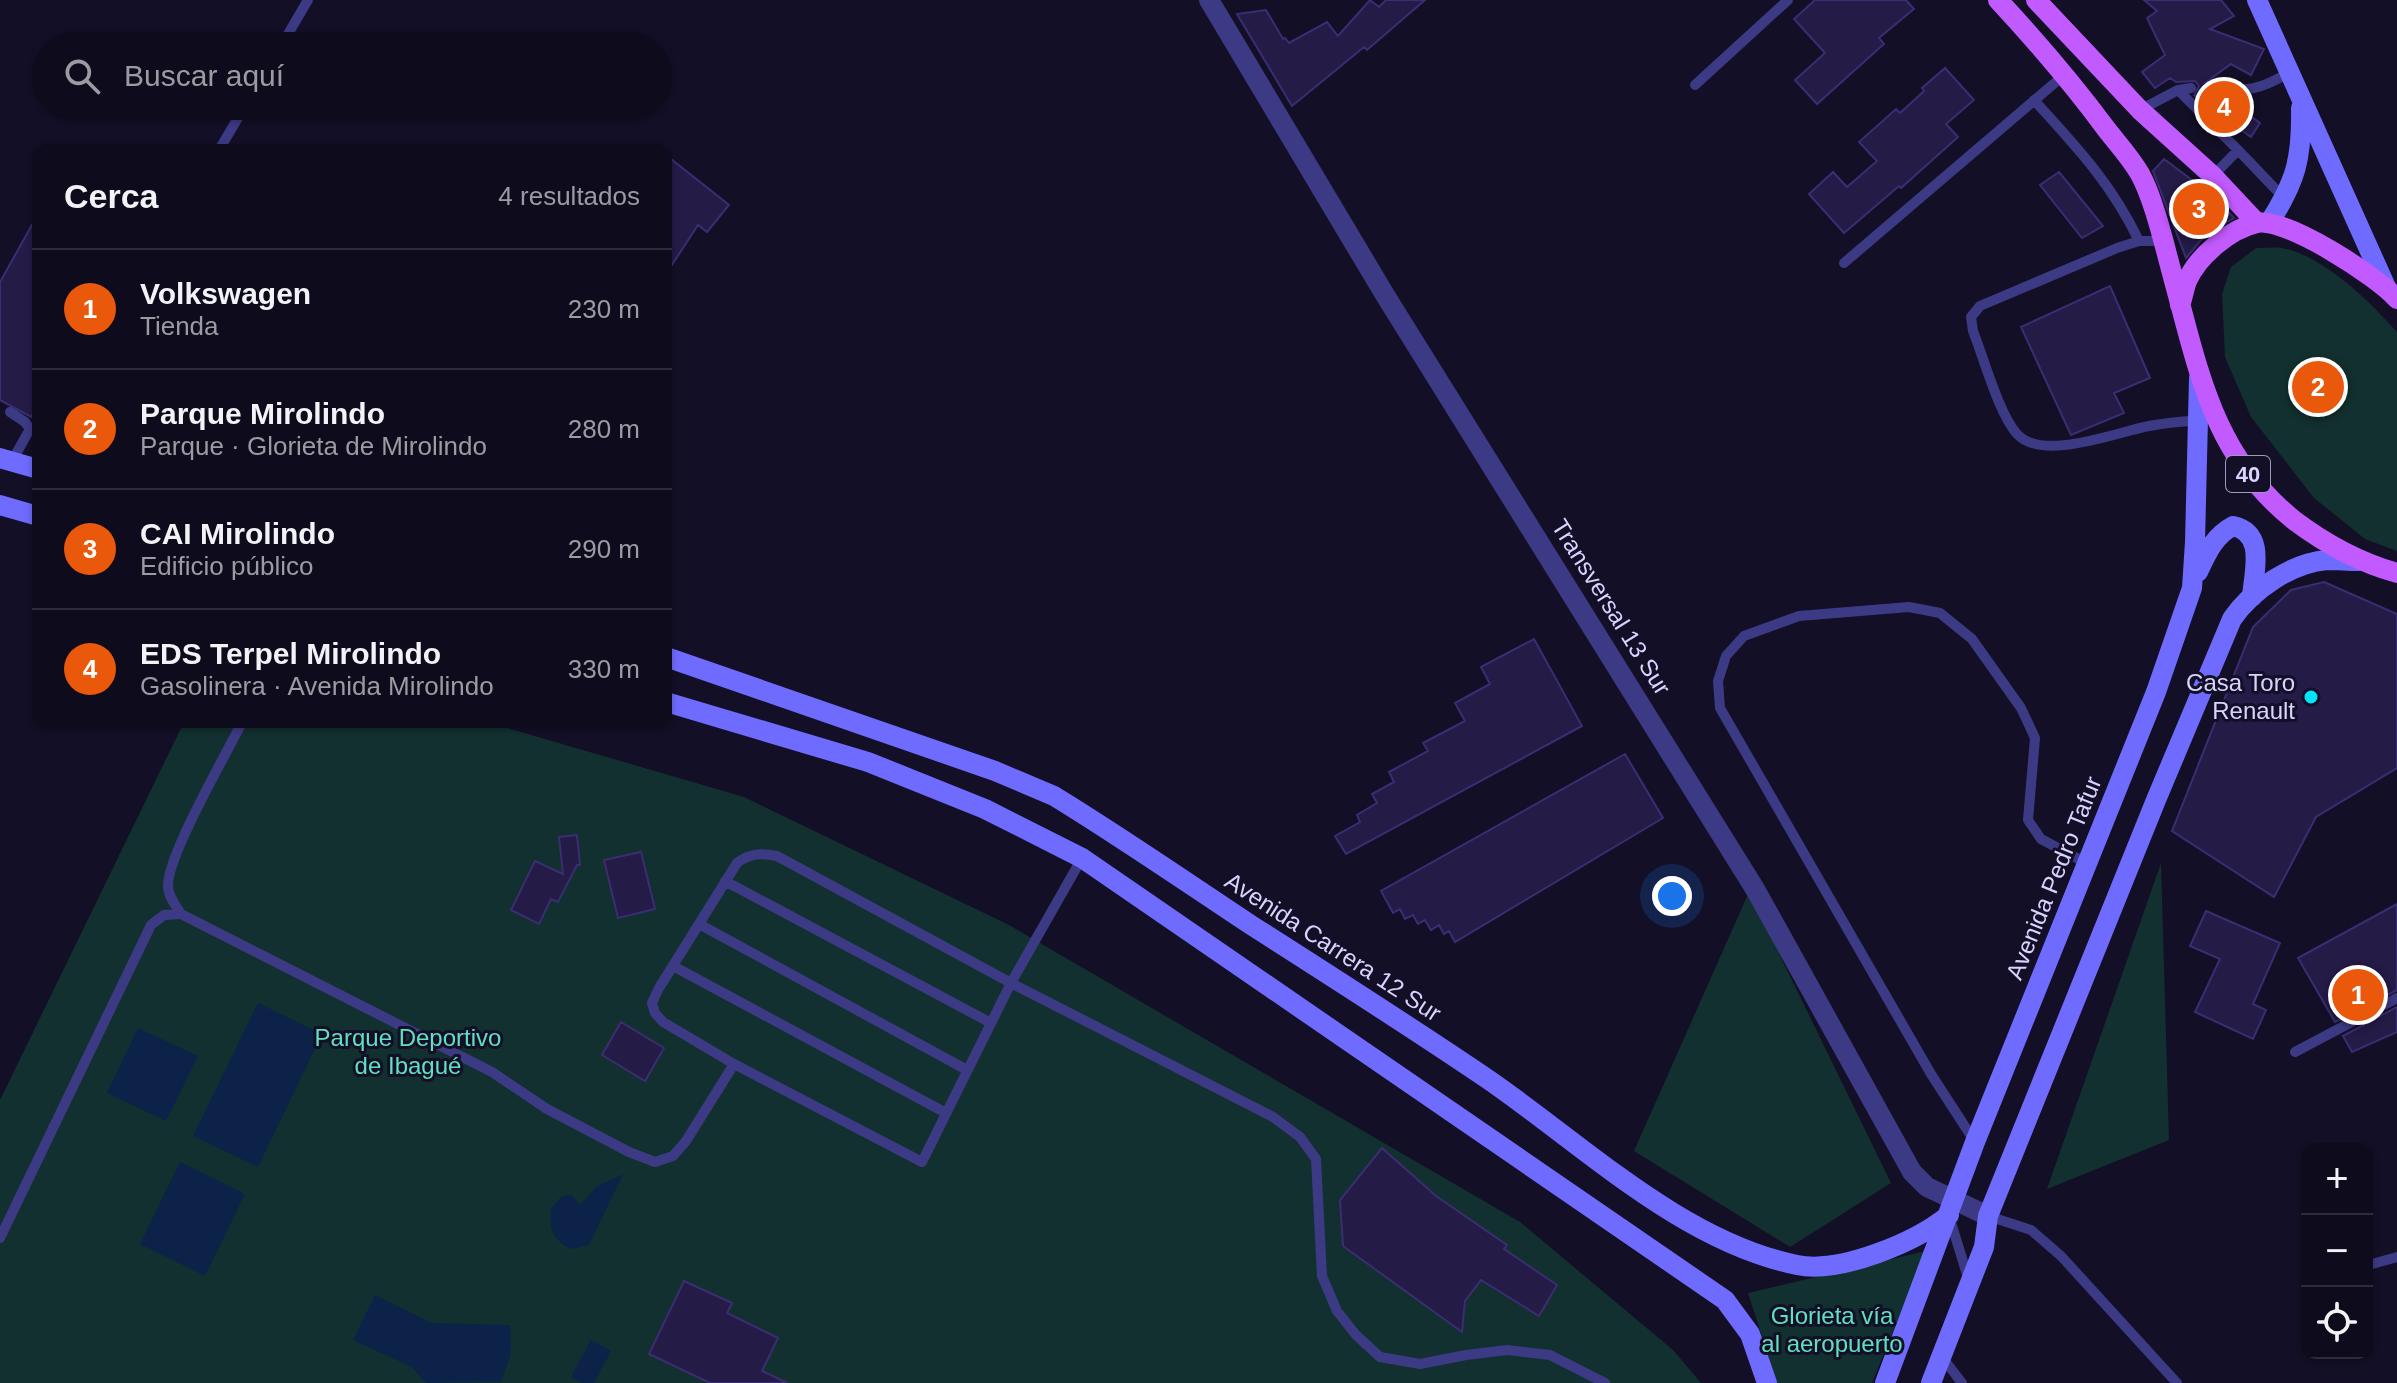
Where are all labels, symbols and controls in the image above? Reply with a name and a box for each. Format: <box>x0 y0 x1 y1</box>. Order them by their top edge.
search box <box>32 32 672 120</box>
icon: search <box>60 54 104 98</box>
text: Buscar aquí <box>124 59 284 92</box>
pin: 4 <box>2198 77 2250 137</box>
text: Cerca <box>64 177 159 215</box>
pin: 3 <box>2173 179 2225 239</box>
text: 4 resultados <box>498 181 640 211</box>
text: Volkswagen <box>140 277 311 310</box>
text: 1 <box>83 294 97 324</box>
text: 230 m <box>568 294 640 324</box>
text: Tienda <box>140 311 219 341</box>
pin: 2 <box>2292 357 2344 417</box>
text: Parque Mirolindo <box>140 397 385 430</box>
text: 2 <box>83 414 97 444</box>
text: 280 m <box>568 414 640 444</box>
text: Parque · Glorieta de Mirolindo <box>140 431 487 461</box>
road number: 40 <box>2226 456 2270 492</box>
street label: Transversal 13 Sur <box>1546 514 1676 699</box>
text: CAI Mirolindo <box>140 517 335 550</box>
text: 3 <box>83 534 97 564</box>
text: 290 m <box>568 534 640 564</box>
text: Edificio público <box>140 551 313 581</box>
text: EDS Terpel Mirolindo <box>140 637 441 670</box>
text: 4 <box>83 654 97 684</box>
text: 330 m <box>568 654 640 684</box>
place label: Casa Toro Renault <box>2186 669 2295 724</box>
text: Gasolinera · Avenida Mirolindo <box>140 671 494 701</box>
marker: Casa Toro Renault <box>2302 688 2320 706</box>
street label: Avenida Pedro Tafur <box>2000 772 2107 983</box>
street label: Avenida Carrera 12 Sur <box>1220 867 1446 1026</box>
your location <box>1652 876 1692 916</box>
pin: 1 <box>2332 965 2384 1025</box>
park label: Parque Deportivo de Ibagué <box>315 1024 501 1079</box>
map controls <box>2301 1143 2373 1359</box>
button: + <box>2301 1143 2373 1215</box>
button: − <box>2301 1215 2373 1287</box>
button: locate <box>2301 1287 2373 1359</box>
park label: Glorieta vía al aeropuerto <box>1761 1302 1903 1357</box>

